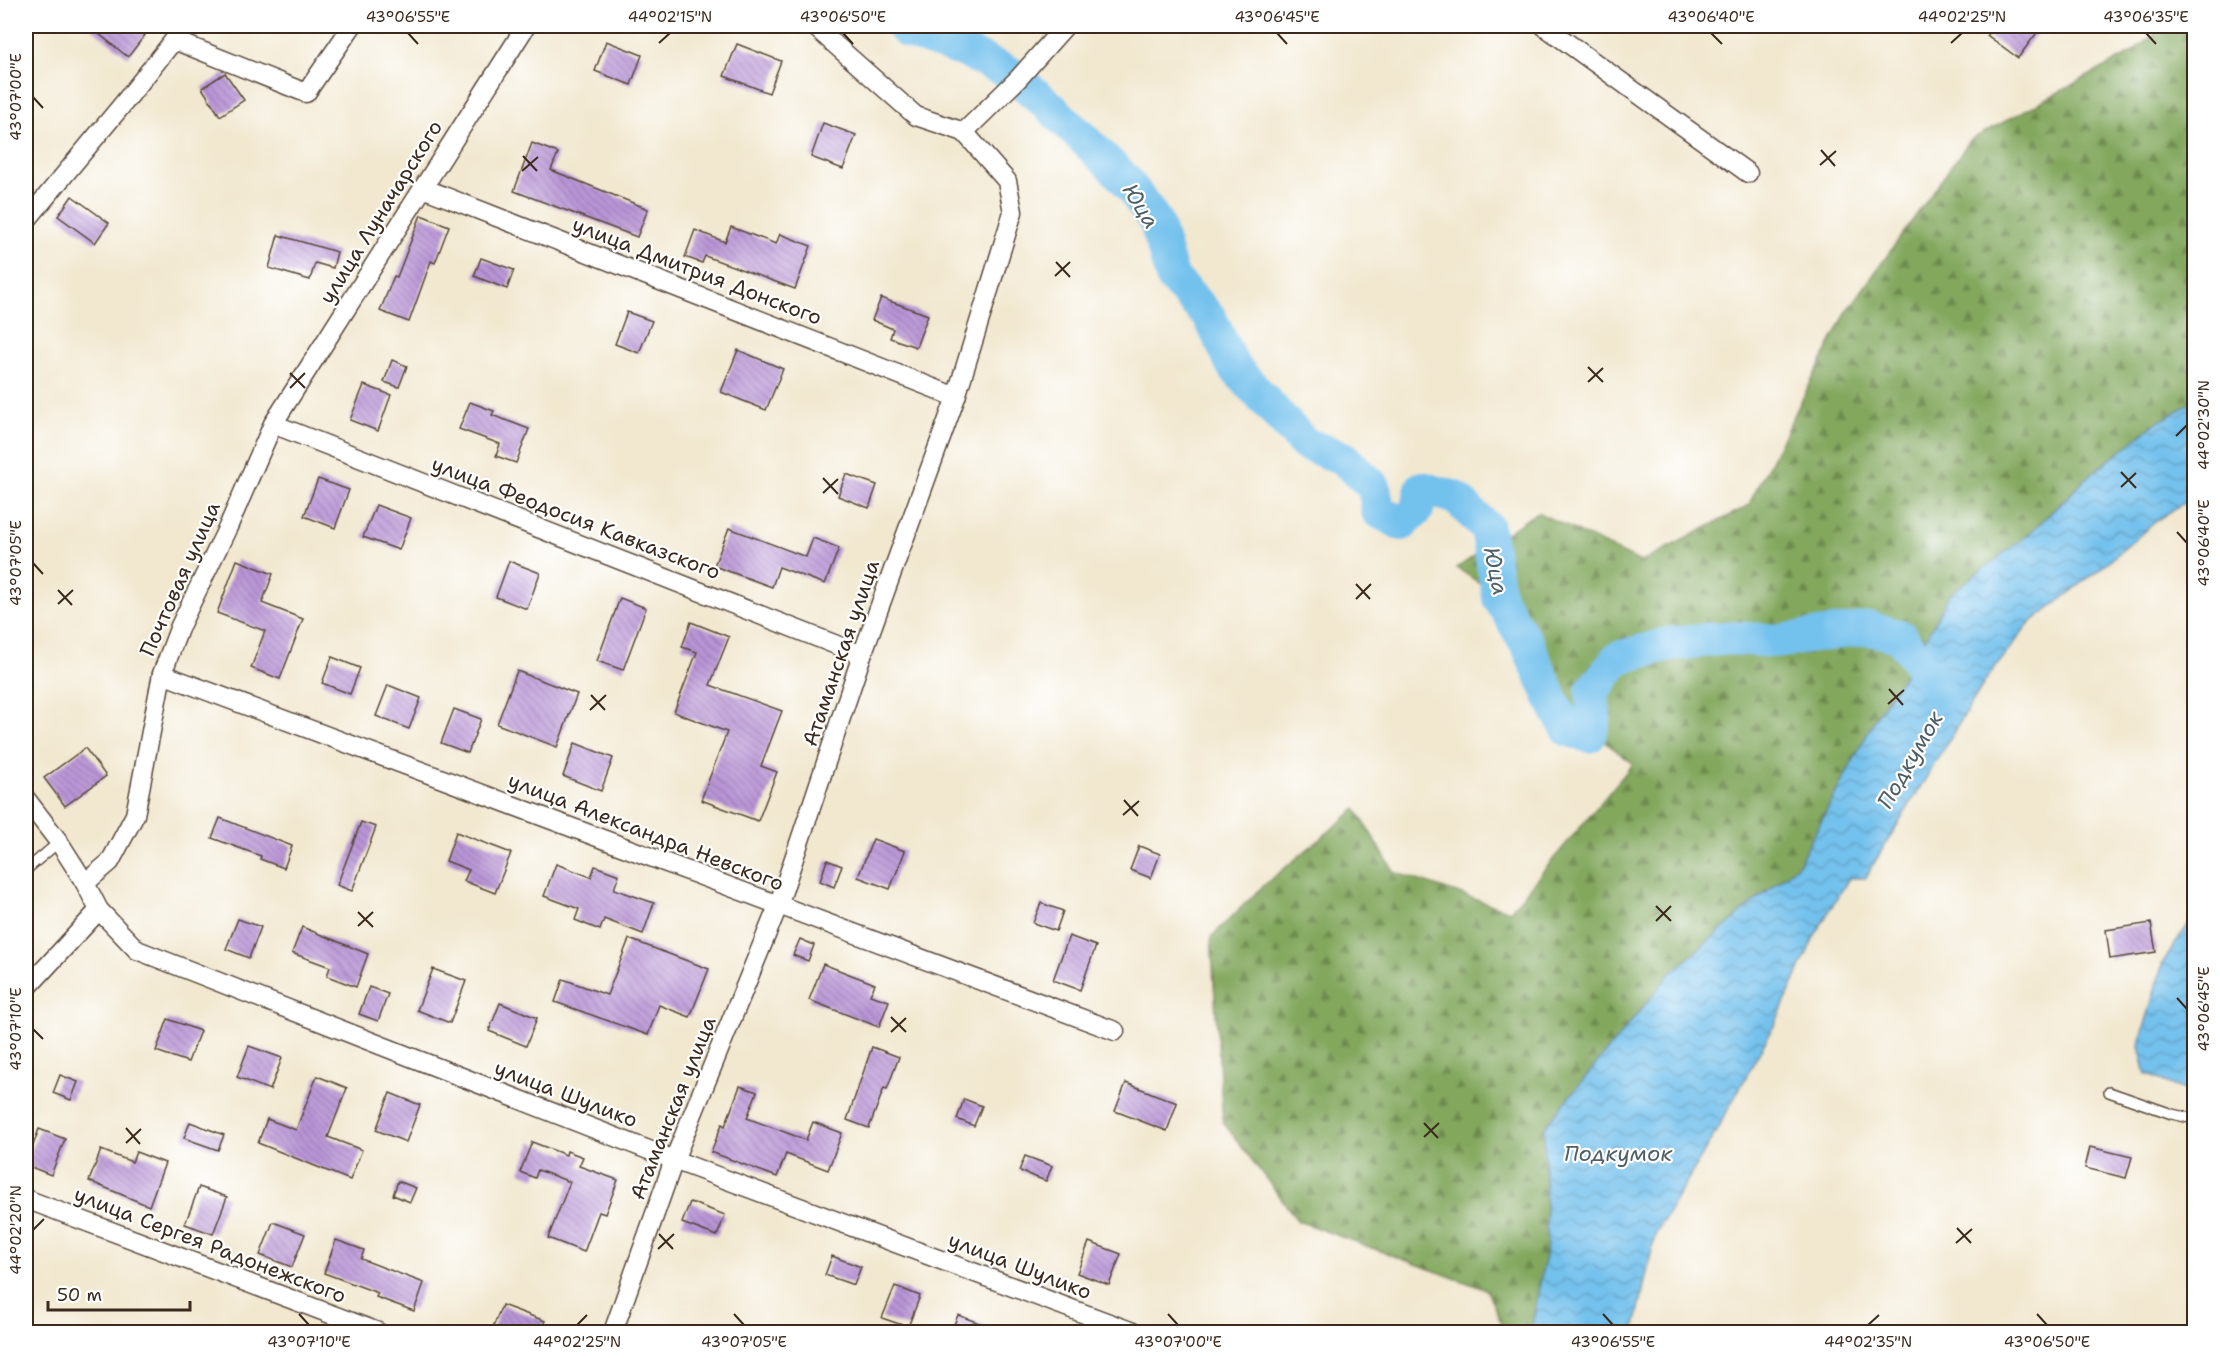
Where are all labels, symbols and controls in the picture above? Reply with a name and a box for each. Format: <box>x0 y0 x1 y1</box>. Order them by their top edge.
text: 43°06'55"E <box>366 7 450 27</box>
text: 44°02'15"N <box>628 7 712 27</box>
text: 43°06'50"E <box>800 7 886 27</box>
text: 43°06'45"E <box>1234 7 1320 27</box>
text: 43°06'40"E <box>1667 7 1755 27</box>
text: 44°02'25"N <box>1918 7 2006 27</box>
text: 43°06'35"E <box>2103 7 2189 27</box>
text: 43°07'00"E <box>6 53 26 141</box>
street label: улица Луначарского <box>313 115 449 309</box>
water label: Юца <box>1116 178 1166 234</box>
street label: улица Дмитрия Донского <box>568 210 826 332</box>
text: 44°02'30"N <box>2194 380 2214 470</box>
street label: улица Феодосия Кавказского <box>428 450 724 586</box>
street label: Почтовая улица <box>133 497 227 661</box>
text: 43°06'40"E <box>2194 499 2214 587</box>
text: 43°07'05"E <box>6 520 26 606</box>
water label: Юца <box>1477 545 1515 597</box>
street label: Атаманская улица <box>796 556 886 750</box>
water label: Подкумок <box>1870 706 1950 814</box>
street label: улица Александра Невского <box>504 766 788 898</box>
text: 43°06'45"E <box>2194 966 2214 1052</box>
text: 43°07'10"E <box>6 987 26 1071</box>
street label: Атаманская улица <box>623 1012 723 1204</box>
street label: улица Шулико <box>490 1054 642 1134</box>
water label: Подкумок <box>1564 1139 1672 1168</box>
street label: улица Сергея Радонежского <box>70 1180 350 1310</box>
text: 44°02'20"N <box>6 1185 26 1275</box>
street label: улица Шулико <box>944 1226 1096 1306</box>
scale bar <box>48 1274 190 1312</box>
text: 50 m <box>57 1283 102 1307</box>
text: 43°07'10"E <box>267 1332 351 1352</box>
text: 44°02'25"N <box>533 1332 621 1352</box>
text: 43°07'05"E <box>701 1332 787 1352</box>
text: 43°07'00"E <box>1134 1332 1222 1352</box>
text: 43°06'55"E <box>1571 1332 1655 1352</box>
text: 44°02'35"N <box>1824 1332 1912 1352</box>
text: 43°06'50"E <box>2004 1332 2090 1352</box>

